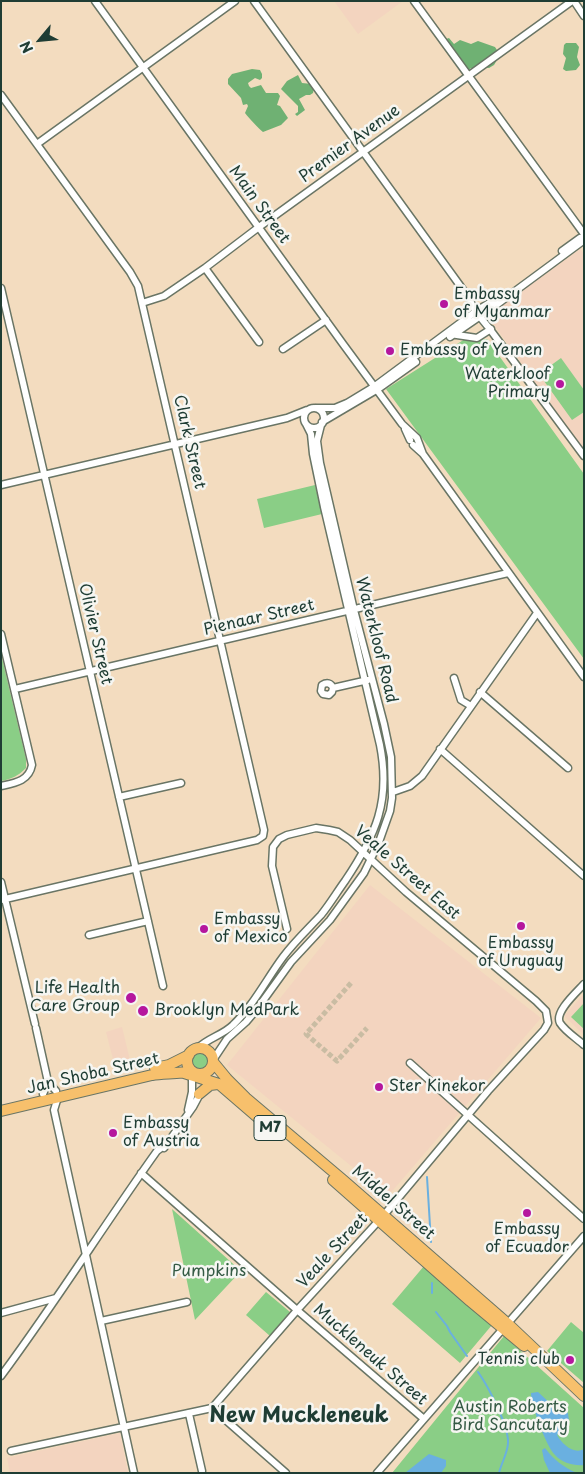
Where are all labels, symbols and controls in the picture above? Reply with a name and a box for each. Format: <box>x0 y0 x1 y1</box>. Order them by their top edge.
north arrow <box>15 15 65 65</box>
text: N <box>14 37 38 57</box>
street label: Premier Avenue <box>296 101 404 187</box>
street label: Main Street <box>224 162 294 248</box>
place label: Embassy of Myanmar <box>454 285 551 323</box>
marker: Embassy of Myanmar <box>438 298 450 310</box>
place label: Embassy of Yemen <box>400 341 542 361</box>
marker: Embassy of Yemen <box>384 345 396 357</box>
place label: Waterkloof Primary <box>465 365 550 403</box>
marker: Waterkloof Primary <box>554 378 566 390</box>
street label: Clark Street <box>169 393 209 491</box>
street label: Waterkloof Road <box>351 575 401 705</box>
street label: Olivier Street <box>74 582 116 686</box>
street label: Pienaar Street <box>202 596 316 640</box>
street label: Veale Street East <box>350 822 464 924</box>
place label: Embassy of Mexico <box>214 910 288 948</box>
marker: Embassy of Uruguay <box>515 920 527 932</box>
marker: Embassy of Mexico <box>198 923 210 935</box>
place label: Embassy of Uruguay <box>478 934 564 972</box>
place label: Life Health Care Group <box>30 979 120 1017</box>
marker: Life Health Care Group <box>124 991 138 1005</box>
place label: Brooklyn MedPark <box>154 1001 299 1021</box>
marker: Brooklyn MedPark <box>136 1004 150 1018</box>
street label: Jan Shoba Street <box>25 1049 161 1099</box>
place label: Ster Kinekor <box>389 1077 485 1097</box>
marker: Ster Kinekor <box>373 1081 385 1093</box>
place label: Embassy of Austria <box>123 1114 200 1152</box>
road number: M7 <box>254 1116 286 1140</box>
marker: Embassy of Austria <box>107 1127 119 1139</box>
street label: Middel Street <box>348 1162 438 1244</box>
marker: Embassy of Ecuador <box>521 1207 533 1219</box>
street label: Veale Street <box>294 1210 372 1292</box>
place label: Embassy of Ecuador <box>485 1220 569 1258</box>
park label: Pumpkins <box>172 1262 246 1282</box>
street label: Muckleneuk Street <box>309 1300 431 1410</box>
place label: Tennis club <box>477 1350 560 1370</box>
marker: Tennis club <box>564 1354 576 1366</box>
park label: Austin Roberts Bird Sancutary <box>452 1398 568 1436</box>
district label: New Muckleneuk <box>209 1403 389 1429</box>

